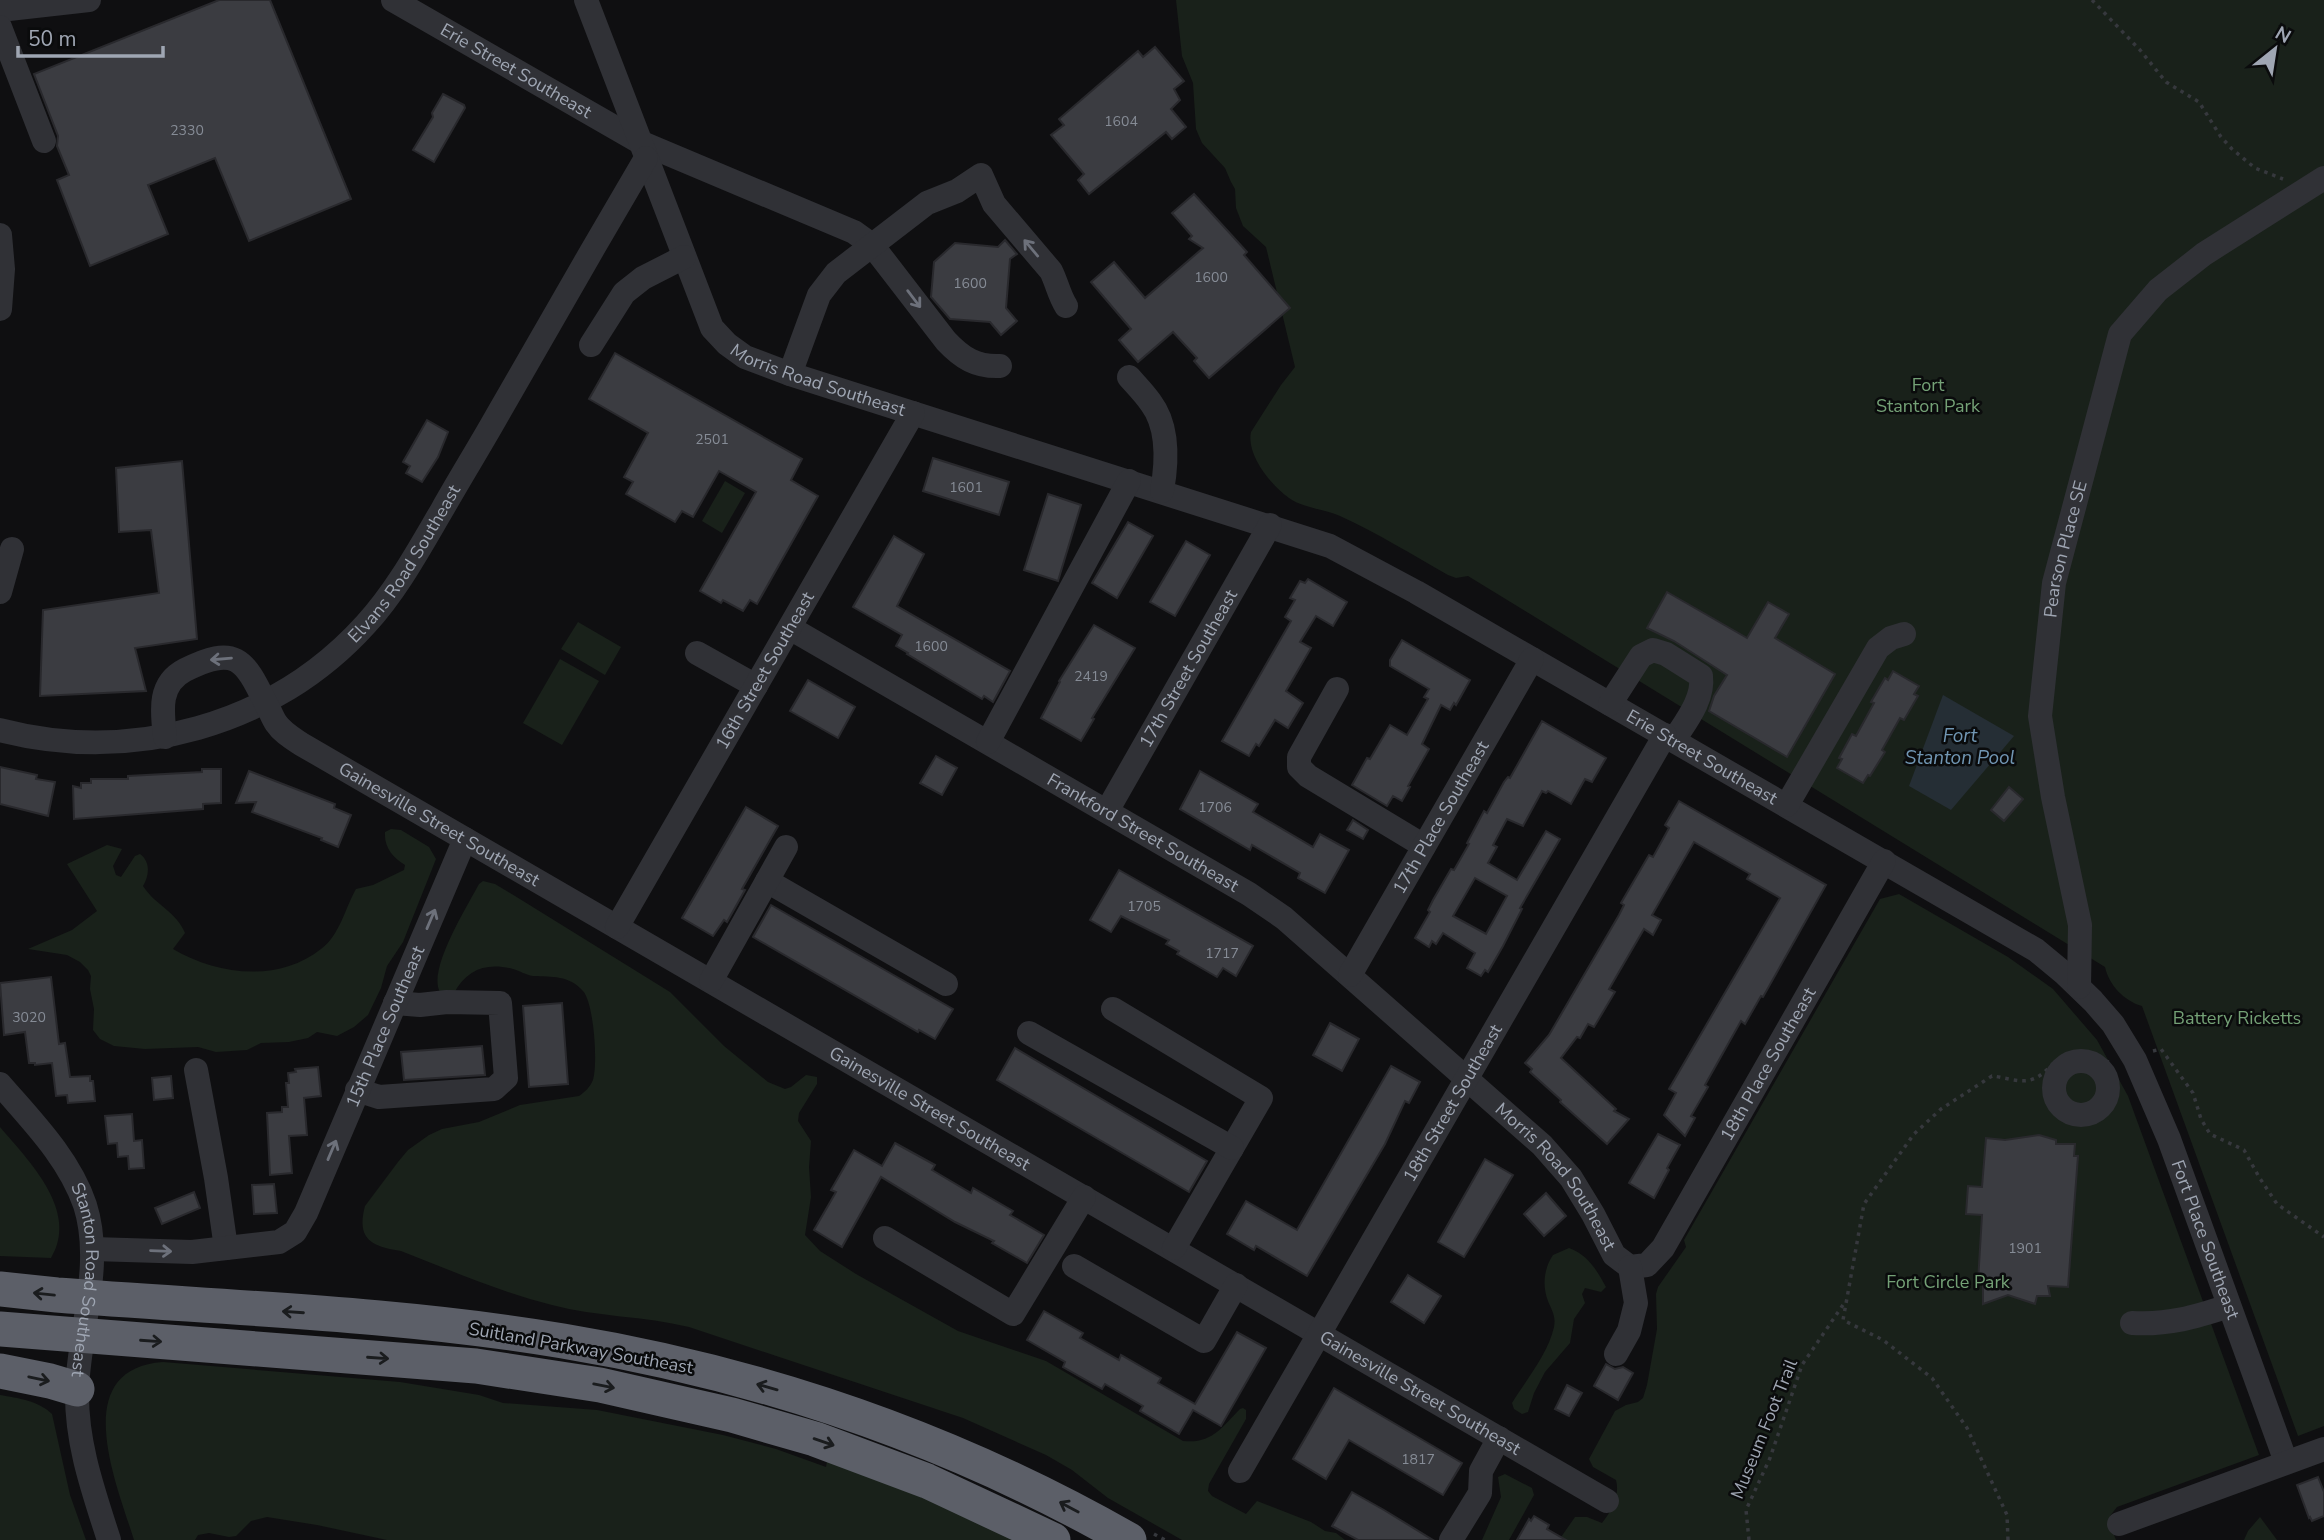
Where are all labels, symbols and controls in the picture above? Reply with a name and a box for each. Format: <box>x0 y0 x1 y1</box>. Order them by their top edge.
scale bar <box>18 14 163 58</box>
north arrow <box>2240 14 2310 84</box>
street label: Erie Street Southeast <box>436 18 597 124</box>
text: N <box>2270 20 2296 50</box>
text: 50 m <box>28 25 77 53</box>
house number: 1604 <box>1104 112 1138 131</box>
house number: 2330 <box>170 121 204 140</box>
one-way arrow <box>1024 240 1039 258</box>
house number: 1600 <box>1194 268 1228 287</box>
house number: 1600 <box>953 274 987 293</box>
one-way arrow <box>906 289 921 308</box>
street label: Morris Road Southeast <box>725 338 909 422</box>
park label: Fort Stanton Park <box>1876 373 1981 418</box>
house number: 2501 <box>695 430 729 449</box>
house number: 1601 <box>949 478 983 497</box>
street label: Pearson Place SE <box>2038 478 2093 619</box>
street label: Elvans Road Southeast <box>343 480 466 648</box>
street label: 17th Street Southeast <box>1134 584 1243 752</box>
street label: 16th Street Southeast <box>710 587 820 754</box>
house number: 1600 <box>914 637 948 656</box>
one-way arrow <box>210 653 233 666</box>
house number: 2419 <box>1074 667 1108 686</box>
street label: Erie Street Southeast <box>1622 704 1783 811</box>
water label: Fort Stanton Pool <box>1905 723 2015 771</box>
street label: 17th Place Southeast <box>1387 736 1495 898</box>
street label: Gainesville Street Southeast <box>334 756 545 892</box>
street label: Frankford Street Southeast <box>1043 768 1244 898</box>
house number: 1706 <box>1198 798 1232 817</box>
house number: 1705 <box>1127 897 1161 916</box>
one-way arrow <box>425 908 438 930</box>
street label: 15th Place Southeast <box>340 942 430 1111</box>
house number: 1717 <box>1205 944 1239 963</box>
street label: 18th Place Southeast <box>1715 982 1822 1145</box>
park label: Battery Ricketts <box>2173 1006 2301 1030</box>
house number: 3020 <box>12 1008 46 1027</box>
street label: 18th Street Southeast <box>1398 1019 1508 1186</box>
street label: Gainesville Street Southeast <box>825 1041 1035 1177</box>
street label: Morris Road Southeast <box>1490 1097 1622 1255</box>
one-way arrow <box>326 1140 339 1162</box>
street label: Fort Place Southeast <box>2166 1157 2246 1323</box>
street label: Stanton Road Southeast <box>65 1179 104 1379</box>
house number: 1901 <box>2008 1239 2042 1258</box>
one-way arrow <box>149 1245 172 1258</box>
park label: Fort Circle Park <box>1886 1270 2011 1294</box>
one-way arrow <box>33 1287 56 1300</box>
one-way arrow <box>282 1305 305 1318</box>
street label: Suitland Parkway Southeast <box>467 1316 696 1380</box>
street label: Gainesville Street Southeast <box>1315 1325 1526 1461</box>
one-way arrow <box>139 1335 162 1348</box>
one-way arrow <box>366 1352 389 1365</box>
street label: Museum Foot Trail <box>1725 1355 1803 1503</box>
one-way arrow <box>27 1372 50 1386</box>
one-way arrow <box>592 1379 615 1393</box>
one-way arrow <box>757 1379 779 1392</box>
one-way arrow <box>813 1436 835 1449</box>
house number: 1817 <box>1401 1450 1435 1469</box>
one-way arrow <box>1059 1500 1080 1514</box>

